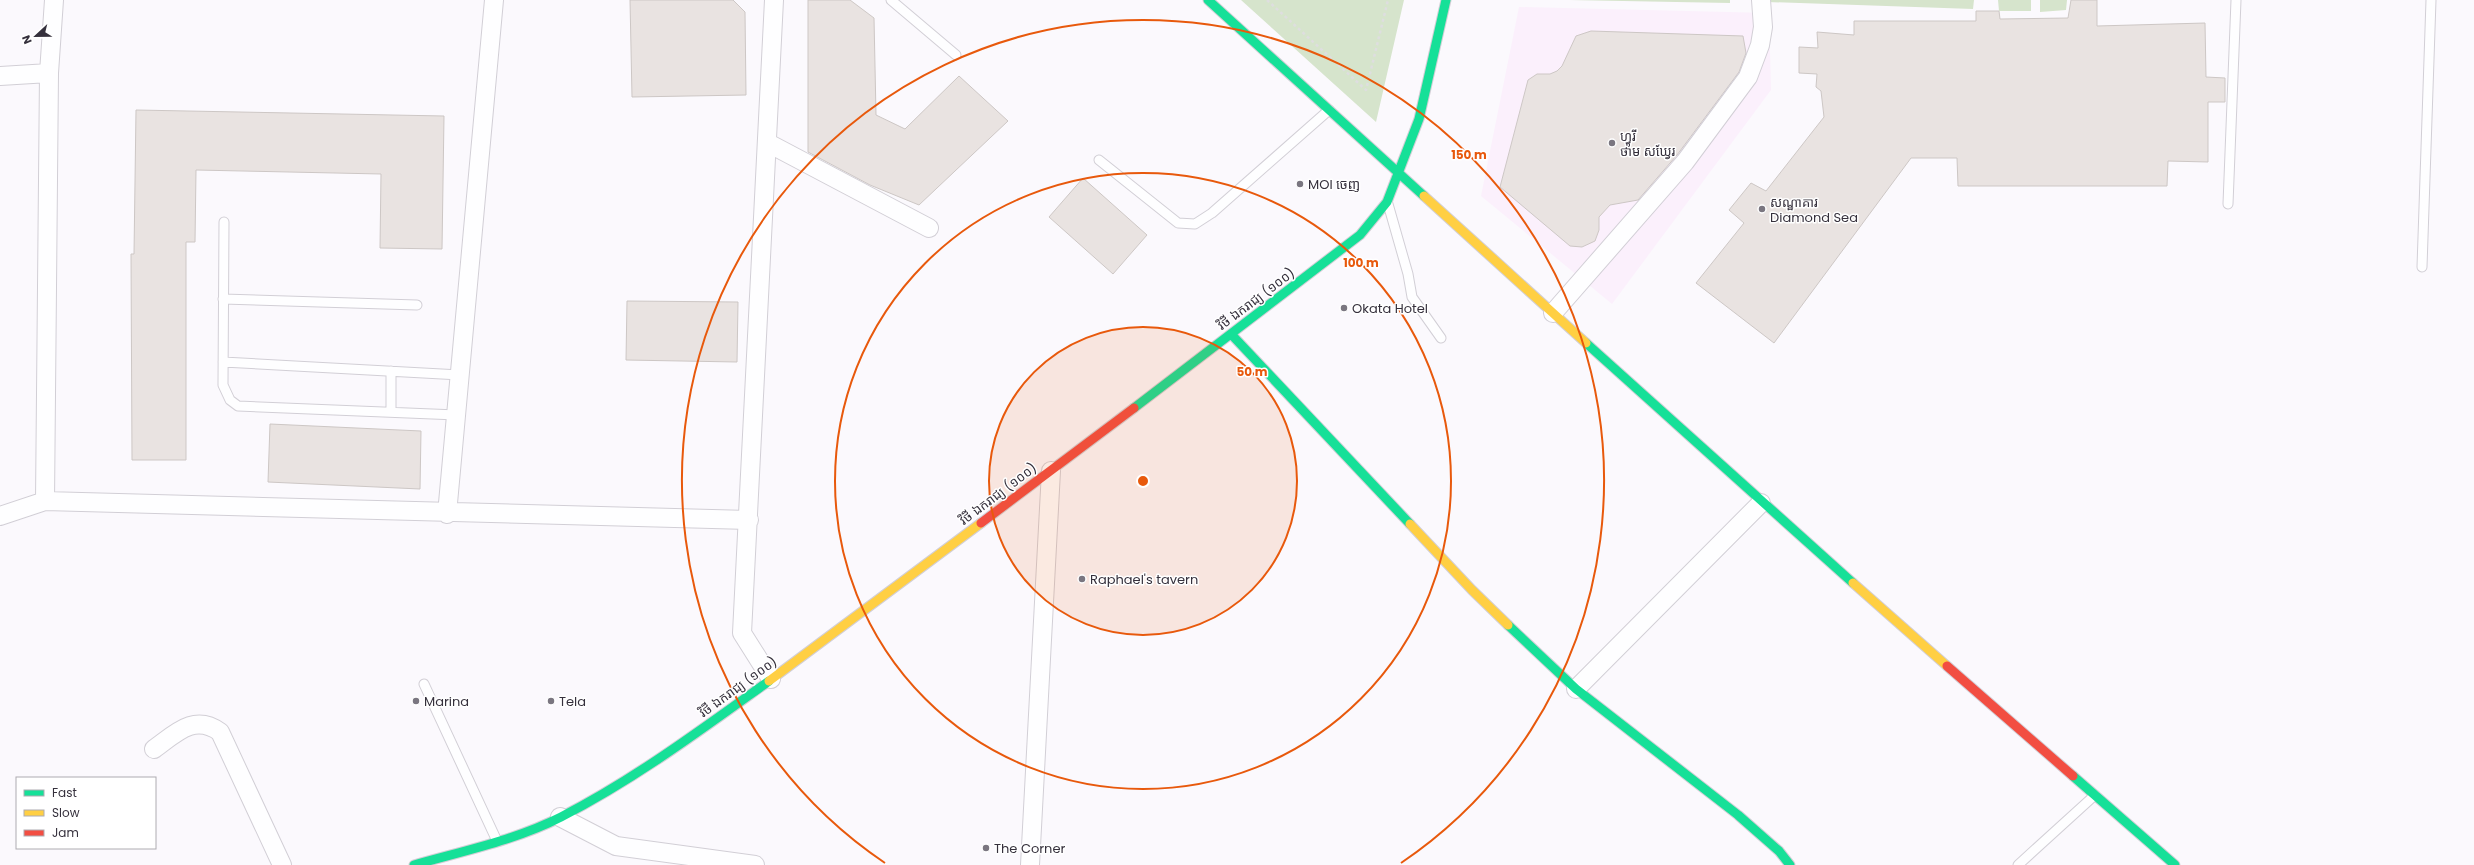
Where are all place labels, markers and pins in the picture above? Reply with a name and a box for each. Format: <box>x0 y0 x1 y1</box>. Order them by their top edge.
place label: ហ្វូរី ថាម សឃ្វែរ <box>1620 127 1676 161</box>
marker: ហ្វូរី ថាម សឃ្វែរ <box>1607 138 1617 148</box>
place label: MOI ចេញ <box>1308 175 1360 194</box>
marker: MOI ចេញ <box>1295 179 1305 189</box>
place label: សណ្ឋាគារ Diamond Sea <box>1770 193 1858 227</box>
marker: សណ្ឋាគារ Diamond Sea <box>1757 204 1767 214</box>
place label: Okata Hotel <box>1352 299 1428 318</box>
marker: Okata Hotel <box>1339 303 1349 313</box>
centre of rings <box>1136 474 1150 488</box>
place label: Raphael's tavern <box>1090 570 1198 589</box>
marker: Raphael's tavern <box>1077 574 1087 584</box>
place label: Marina <box>424 692 469 711</box>
place label: Tela <box>559 692 586 711</box>
marker: Marina <box>411 696 421 706</box>
marker: Tela <box>546 696 556 706</box>
place label: The Corner <box>994 839 1065 858</box>
marker: The Corner <box>981 843 991 853</box>

